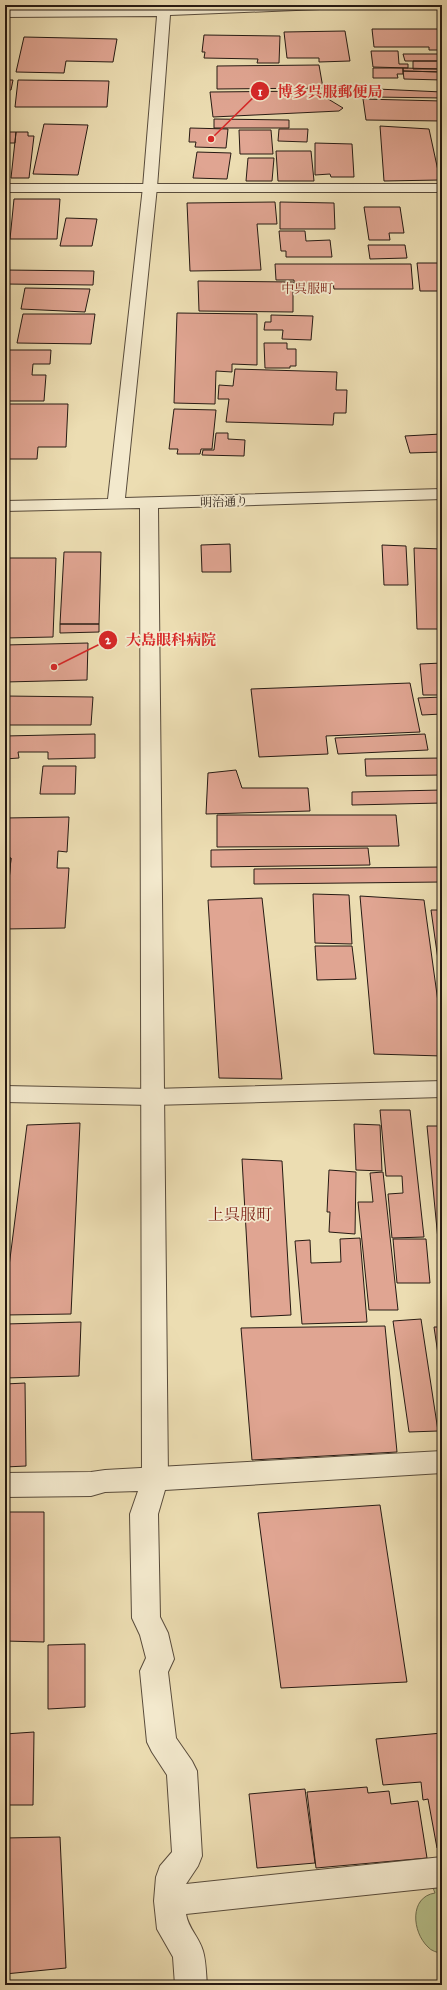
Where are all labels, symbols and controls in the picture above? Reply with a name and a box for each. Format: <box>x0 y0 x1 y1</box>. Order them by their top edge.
callout: 博多呉服郵便局 <box>250 78 391 105</box>
text: 博多呉服郵便局 <box>277 83 383 101</box>
text: 1 <box>258 85 263 99</box>
district label: 中呉服町 <box>281 281 333 297</box>
street label: 明治通り <box>200 494 248 510</box>
callout: 大島眼科病院 <box>98 627 224 654</box>
text: 大島眼科病院 <box>126 631 216 649</box>
text: 2 <box>105 633 112 647</box>
district label: 上呉服町 <box>208 1205 272 1224</box>

